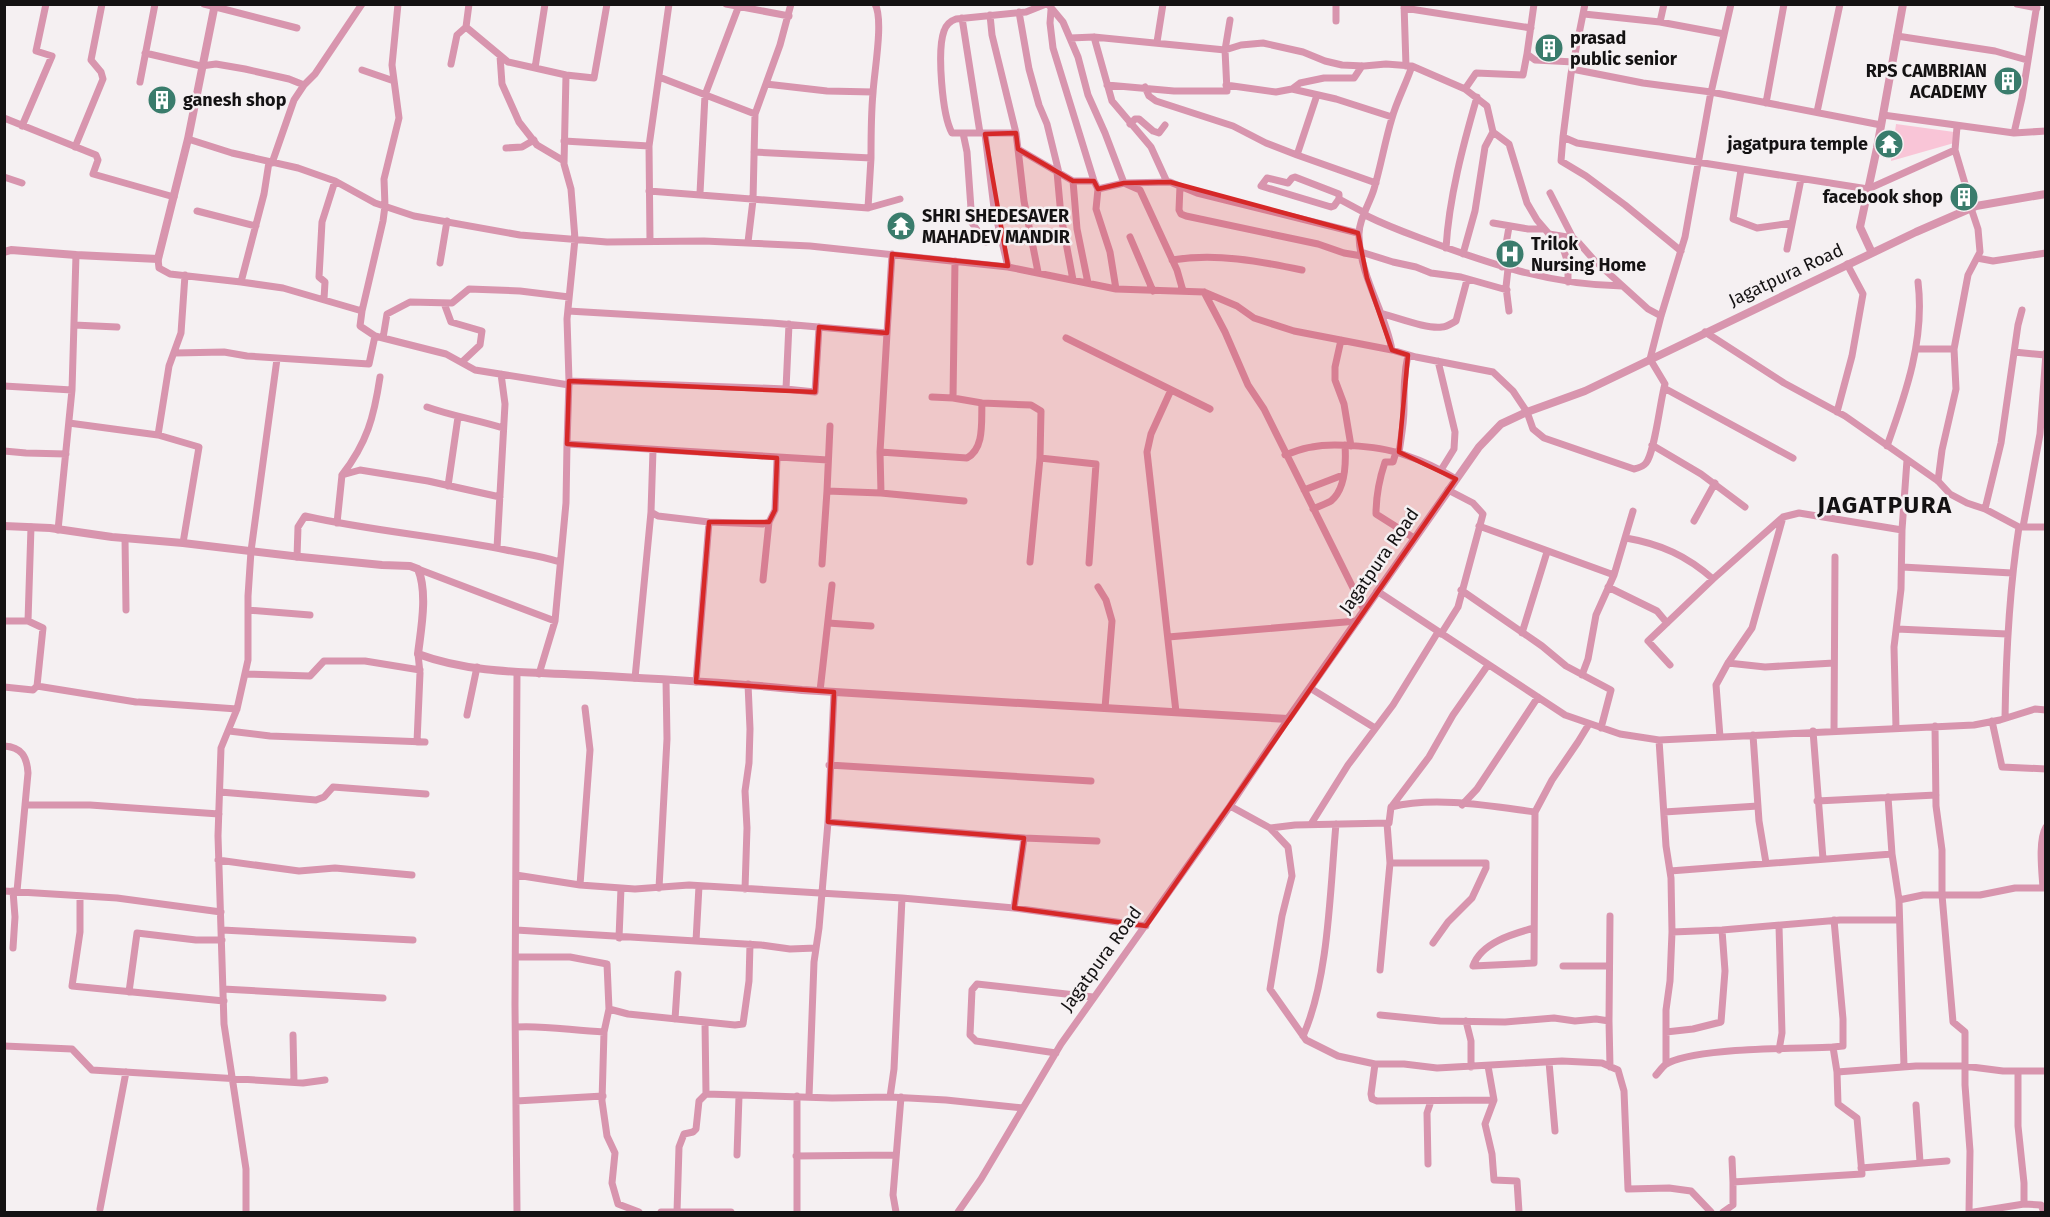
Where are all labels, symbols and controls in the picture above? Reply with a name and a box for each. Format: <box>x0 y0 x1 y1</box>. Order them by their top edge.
place label: prasad public senior <box>1570 27 1678 70</box>
building icon: prasad public senior <box>1533 32 1565 64</box>
place label: RPS CAMBRIAN ACADEMY <box>1866 60 1987 103</box>
building icon: RPS CAMBRIAN ACADEMY <box>1992 65 2024 97</box>
building icon: ganesh shop <box>146 84 178 116</box>
place label: ganesh shop <box>183 89 287 111</box>
temple icon: jagatpura temple <box>1873 128 1905 160</box>
place label: jagatpura temple <box>1726 133 1868 155</box>
building icon: facebook shop <box>1948 181 1980 213</box>
place label: facebook shop <box>1823 186 1943 208</box>
place label: SHRI SHEDESAVER MAHADEV MANDIR <box>922 205 1071 248</box>
temple icon: SHRI SHEDESAVER MAHADEV MANDIR <box>885 210 917 242</box>
place label: Trilok Nursing Home <box>1531 233 1646 276</box>
hospital icon: Trilok Nursing Home <box>1494 238 1526 270</box>
street label: Jagatpura Road <box>1725 239 1847 311</box>
district label: JAGATPURA <box>1816 491 1953 519</box>
street label: Jagatpura Road <box>1334 504 1424 618</box>
street label: Jagatpura Road <box>1056 902 1146 1016</box>

